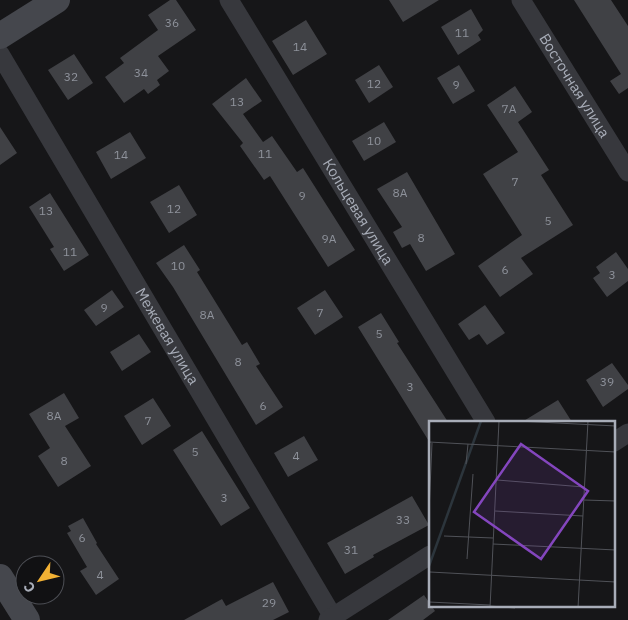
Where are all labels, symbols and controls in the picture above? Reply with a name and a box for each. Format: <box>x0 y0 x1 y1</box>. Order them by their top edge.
house number: 36 <box>165 15 179 30</box>
house number: 11 <box>455 25 469 40</box>
street label: Восточная улица <box>535 30 614 141</box>
house number: 14 <box>293 39 307 54</box>
house number: 34 <box>134 65 148 80</box>
house number: 32 <box>64 69 78 84</box>
house number: 12 <box>367 76 381 91</box>
house number: 9 <box>452 77 460 92</box>
house number: 13 <box>230 94 244 109</box>
house number: 7А <box>502 101 517 116</box>
house number: 10 <box>367 133 381 148</box>
house number: 11 <box>258 146 272 161</box>
house number: 14 <box>114 147 128 162</box>
street label: Кольцевая улица <box>319 155 398 268</box>
house number: 7 <box>511 174 519 189</box>
house number: 8А <box>393 185 408 200</box>
house number: 9 <box>298 188 306 203</box>
house number: 12 <box>167 201 181 216</box>
house number: 13 <box>39 203 53 218</box>
house number: 5 <box>544 213 552 228</box>
house number: 8 <box>417 230 425 245</box>
house number: 9А <box>322 231 337 246</box>
house number: 11 <box>63 244 77 259</box>
house number: 10 <box>171 258 185 273</box>
house number: 6 <box>501 262 509 277</box>
house number: 3 <box>608 267 616 282</box>
street label: Межевая улица <box>131 284 203 388</box>
house number: 9 <box>100 300 108 315</box>
house number: 7 <box>316 305 324 320</box>
house number: 8А <box>200 307 215 322</box>
house number: 5 <box>375 326 383 341</box>
house number: 8 <box>234 354 242 369</box>
house number: 39 <box>600 374 614 389</box>
house number: 3 <box>406 379 414 394</box>
house number: 6 <box>259 398 267 413</box>
house number: 8А <box>47 408 62 423</box>
house number: 7 <box>144 413 152 428</box>
inset map <box>429 421 616 608</box>
house number: 5 <box>191 444 199 459</box>
house number: 4 <box>292 448 300 463</box>
house number: 8 <box>60 453 68 468</box>
house number: 3 <box>220 490 228 505</box>
house number: 33 <box>396 512 410 527</box>
house number: 6 <box>78 530 86 545</box>
house number: 31 <box>344 542 358 557</box>
north arrow <box>15 555 65 605</box>
house number: 4 <box>96 567 104 582</box>
text: С <box>19 579 39 596</box>
house number: 29 <box>262 595 276 610</box>

